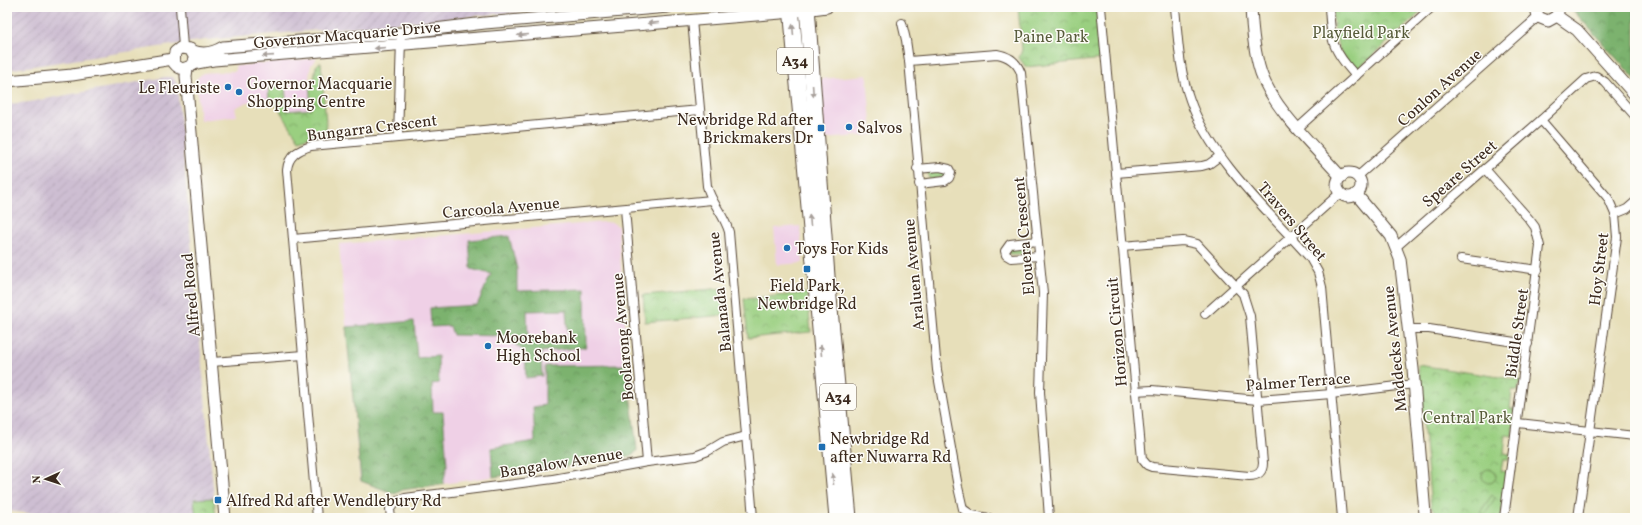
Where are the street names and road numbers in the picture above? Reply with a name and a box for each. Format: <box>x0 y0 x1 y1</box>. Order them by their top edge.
street label: Governor Macquarie Drive <box>253 17 442 55</box>
street label: Conlon Avenue <box>1393 45 1487 132</box>
road number: A34 <box>777 48 813 74</box>
street label: Bungarra Crescent <box>306 110 439 148</box>
street label: Speare Street <box>1418 135 1503 213</box>
street label: Elouera Crescent <box>1009 175 1041 296</box>
street label: Travers Street <box>1252 178 1331 267</box>
street label: Carcoola Avenue <box>442 193 561 225</box>
street label: Araluen Avenue <box>899 218 931 332</box>
street label: Balanada Avenue <box>704 231 738 353</box>
street label: Hoy Street <box>1585 231 1615 307</box>
street label: Alfred Road <box>177 252 207 338</box>
street label: Boolarong Avenue <box>607 272 641 402</box>
street label: Horizon Circuit <box>1102 276 1134 388</box>
street label: Maddecks Avenue <box>1378 285 1414 413</box>
street label: Biddle Street <box>1501 287 1535 380</box>
street label: Palmer Terrace <box>1245 368 1351 398</box>
road number: A34 <box>820 384 856 410</box>
street label: Bangalow Avenue <box>498 443 624 485</box>

